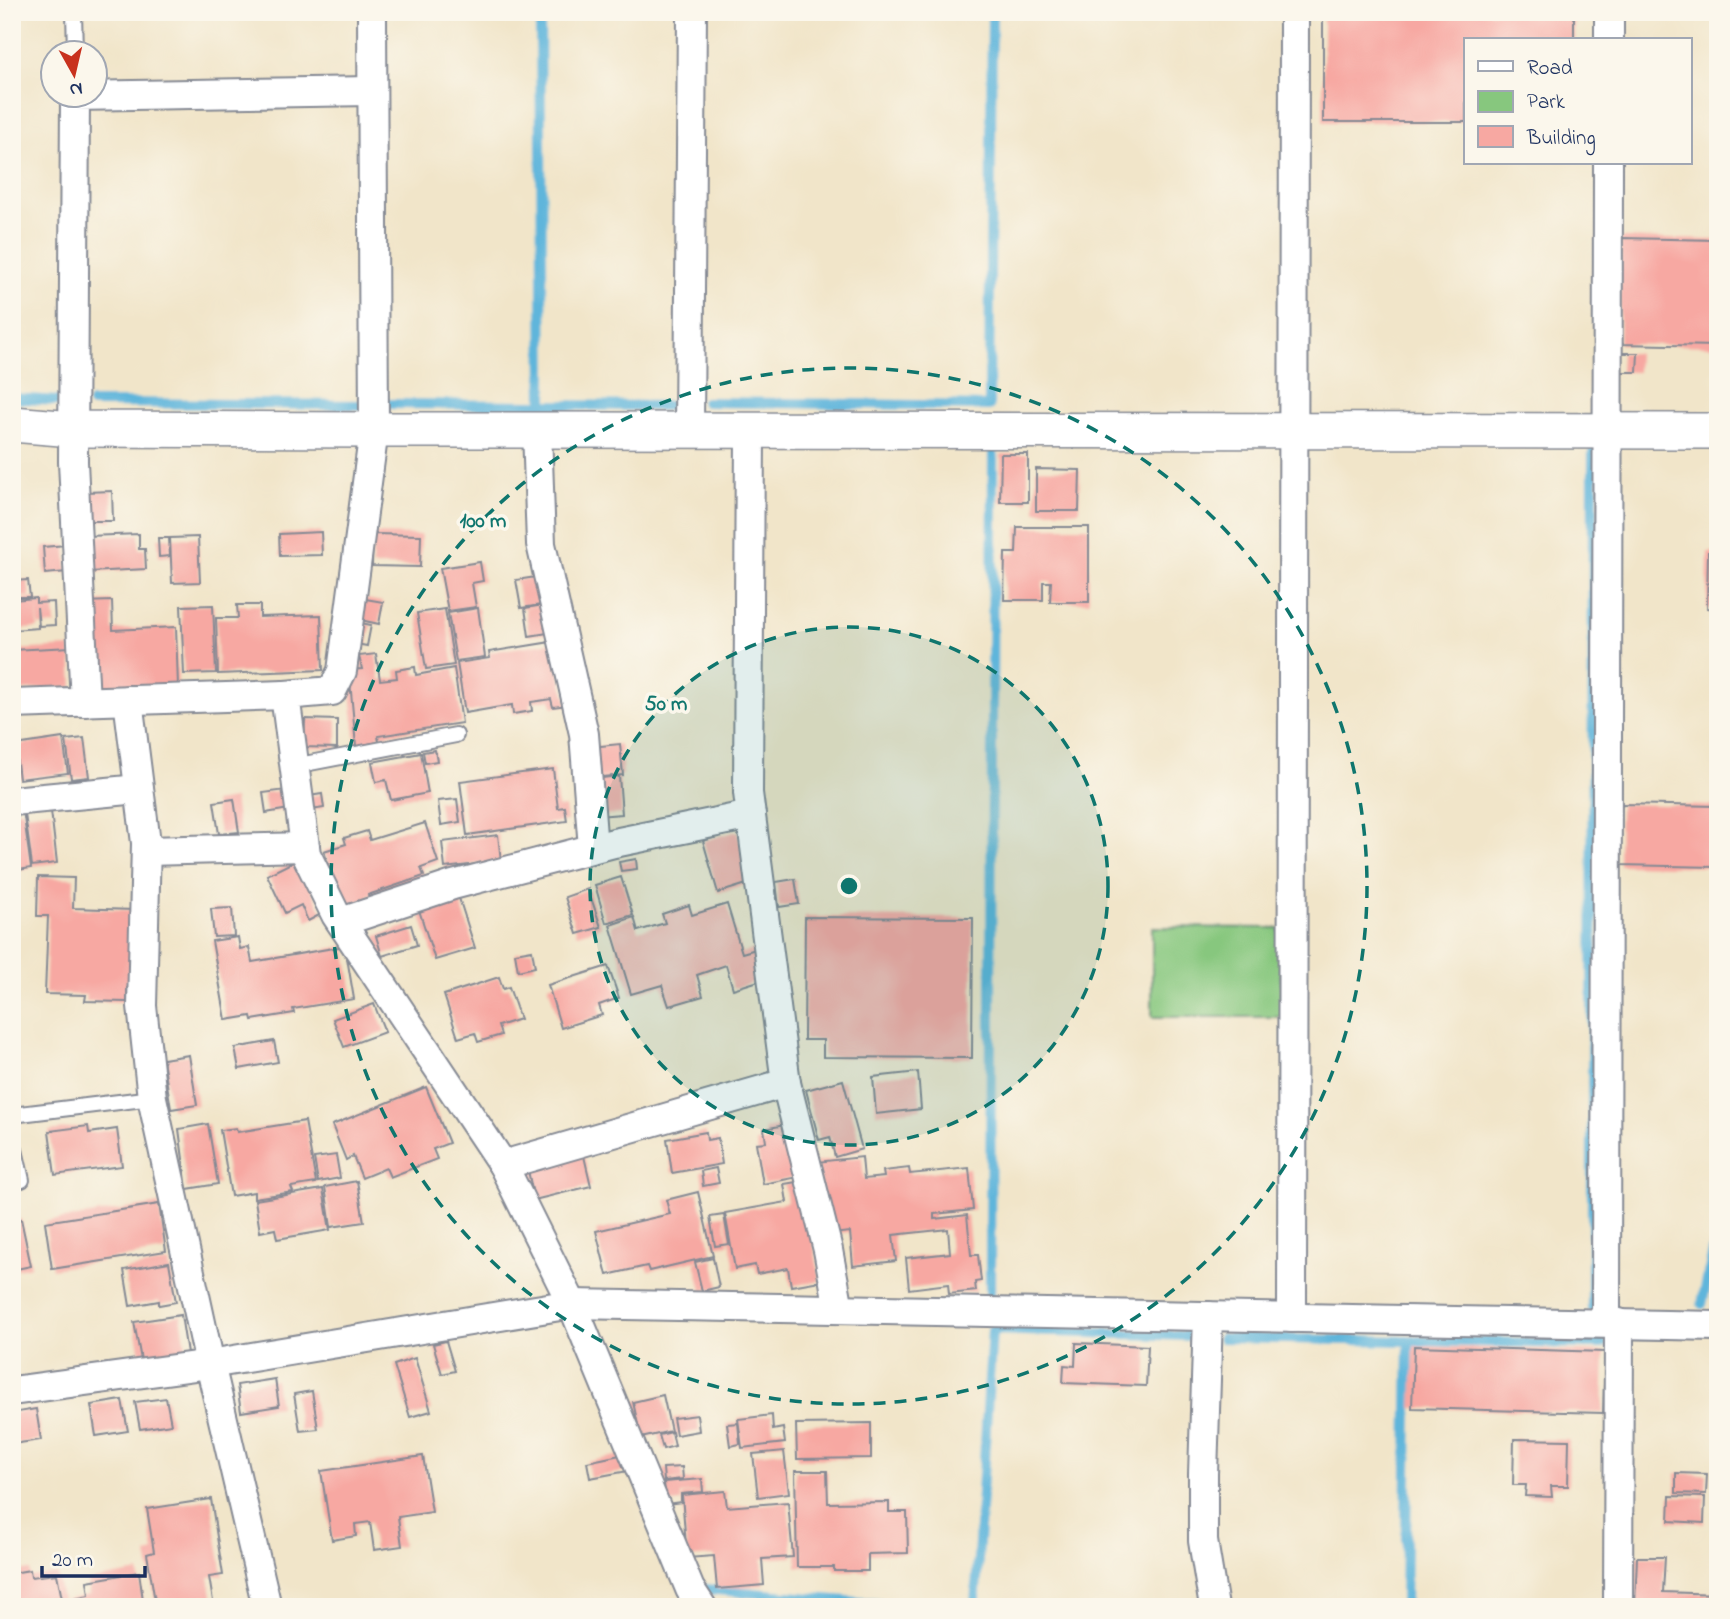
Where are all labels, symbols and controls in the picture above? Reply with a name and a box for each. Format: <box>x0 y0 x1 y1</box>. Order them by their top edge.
north arrow <box>38 38 108 108</box>
legend <box>1464 38 1692 164</box>
text: Road <box>1527 54 1573 84</box>
text: N <box>68 74 84 103</box>
text: Park <box>1527 88 1566 118</box>
text: Building <box>1526 124 1596 156</box>
text: 100 m <box>460 507 506 537</box>
text: 50 m <box>645 690 687 720</box>
centre of rings <box>837 874 861 898</box>
scale bar <box>42 1535 145 1579</box>
text: 20 m <box>52 1546 93 1576</box>

